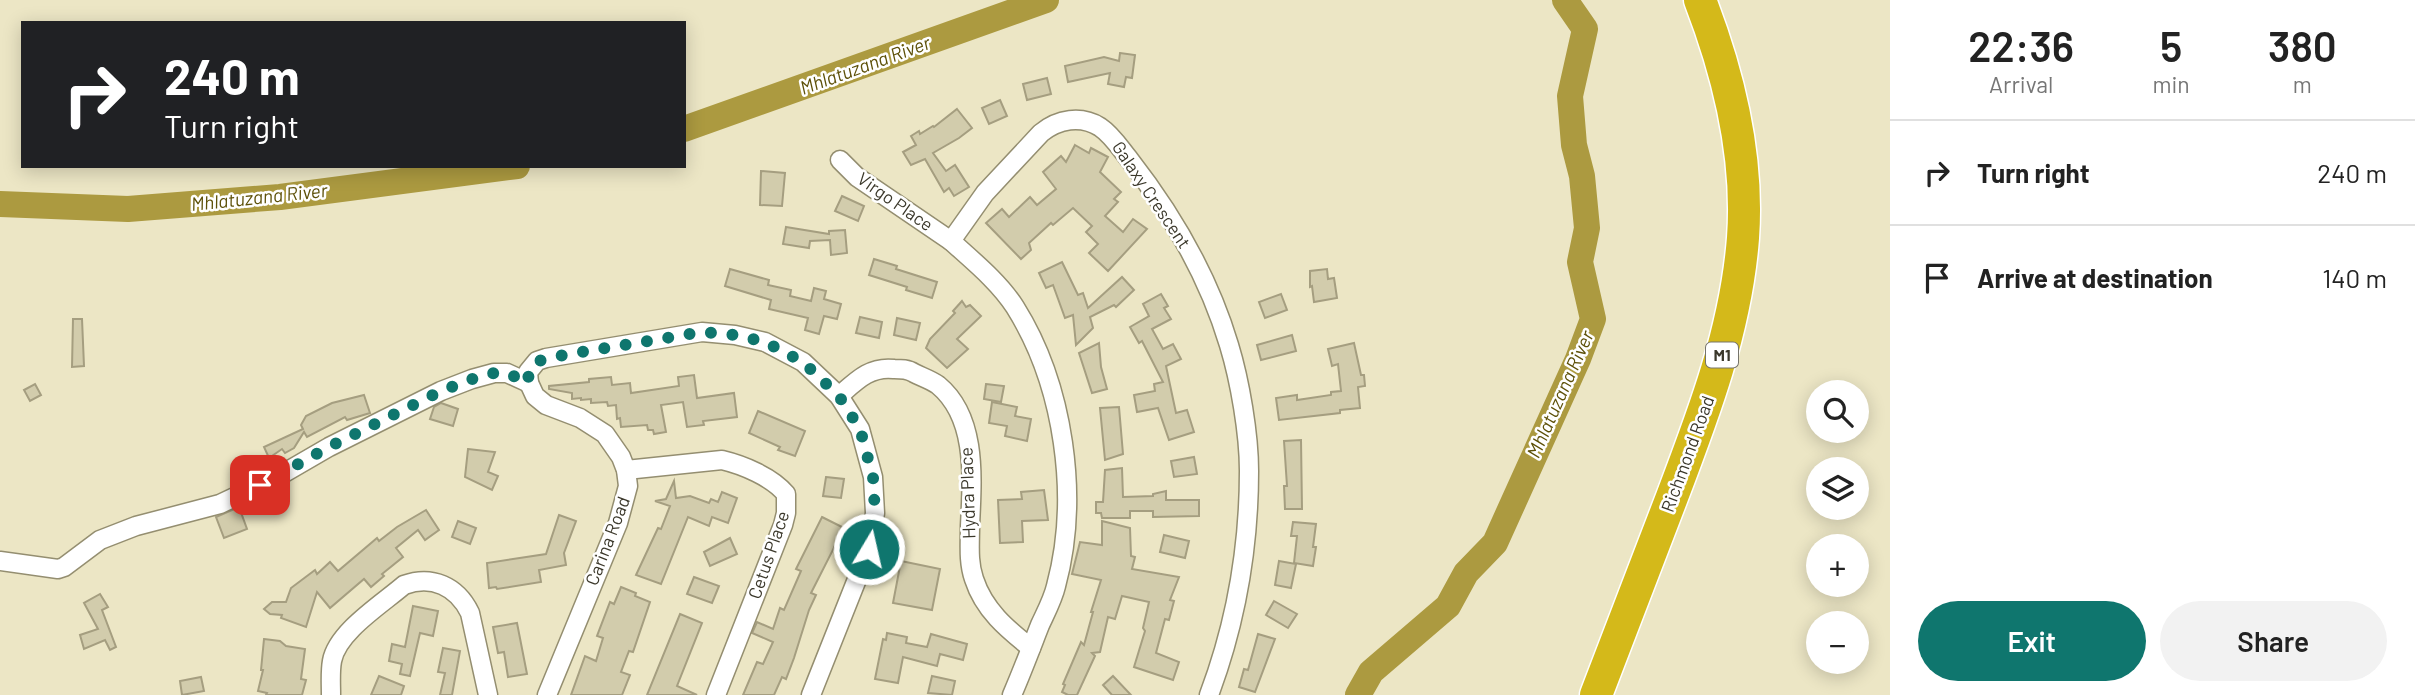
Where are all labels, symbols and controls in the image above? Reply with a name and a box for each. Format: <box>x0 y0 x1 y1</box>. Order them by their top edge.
text: 22:36 <box>1968 20 2074 70</box>
text: 5 <box>2160 20 2182 70</box>
text: 380 <box>2268 20 2337 70</box>
water label: Mhlatuzana River <box>797 30 934 99</box>
text: 240 m <box>164 46 300 105</box>
icon: right <box>49 49 140 140</box>
text: Arrival <box>1989 70 2053 98</box>
text: min <box>2152 70 2190 98</box>
text: m <box>2293 70 2312 98</box>
text: Turn right <box>164 106 299 144</box>
street label: Galaxy Crescent <box>1108 137 1196 252</box>
icon: right <box>1918 154 1956 192</box>
text: Turn right <box>1977 157 2090 188</box>
text: 240 m <box>2317 157 2387 188</box>
street label: Virgo Place <box>853 167 938 235</box>
water label: Mhlatuzana River <box>190 178 330 215</box>
icon: arrive <box>1918 259 1956 297</box>
text: Arrive at destination <box>1977 262 2213 293</box>
text: 140 m <box>2322 262 2387 293</box>
water label: Mhlatuzana River <box>1521 325 1598 461</box>
road number: M1 <box>1706 342 1738 368</box>
map controls <box>1806 380 1869 674</box>
button: search <box>1806 380 1869 443</box>
street label: Richmond Road <box>1656 393 1718 515</box>
street label: Hydra Place <box>954 447 980 539</box>
pin <box>230 455 290 515</box>
button: layers <box>1806 457 1869 520</box>
icon: arrive <box>241 466 279 504</box>
street label: Carina Road <box>580 493 634 588</box>
street label: Cetus Place <box>743 508 793 602</box>
position arrow <box>832 512 906 586</box>
button: + <box>1806 534 1869 597</box>
button: Exit <box>1918 601 2146 681</box>
button: Share <box>2160 601 2387 681</box>
button: − <box>1806 611 1869 674</box>

